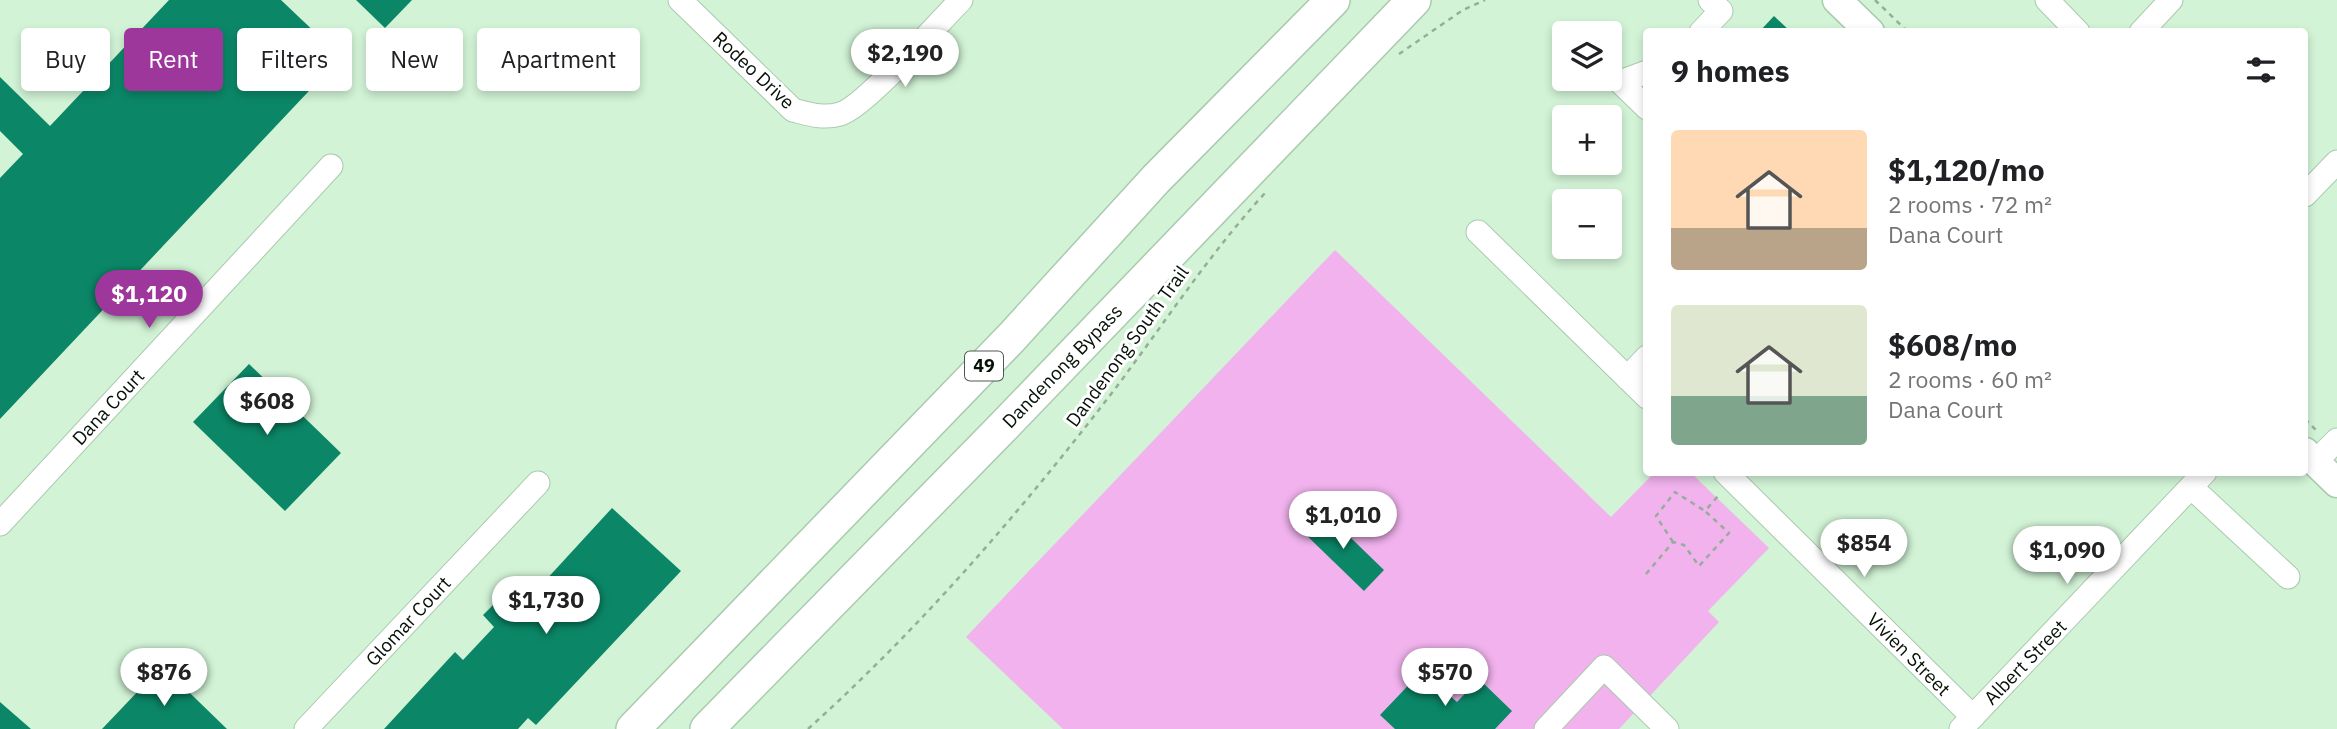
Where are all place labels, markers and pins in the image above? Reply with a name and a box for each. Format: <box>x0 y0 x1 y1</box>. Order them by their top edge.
pin: $2,190 <box>848 29 962 89</box>
pin: $1,120 <box>92 270 206 330</box>
pin: $608 <box>226 378 308 437</box>
pin: $1,010 <box>1286 491 1400 551</box>
pin: $854 <box>1823 520 1905 579</box>
pin: $1,090 <box>2010 526 2124 586</box>
pin: $1,730 <box>489 576 603 636</box>
pin: $876 <box>123 648 205 708</box>
pin: $570 <box>1404 648 1486 708</box>

